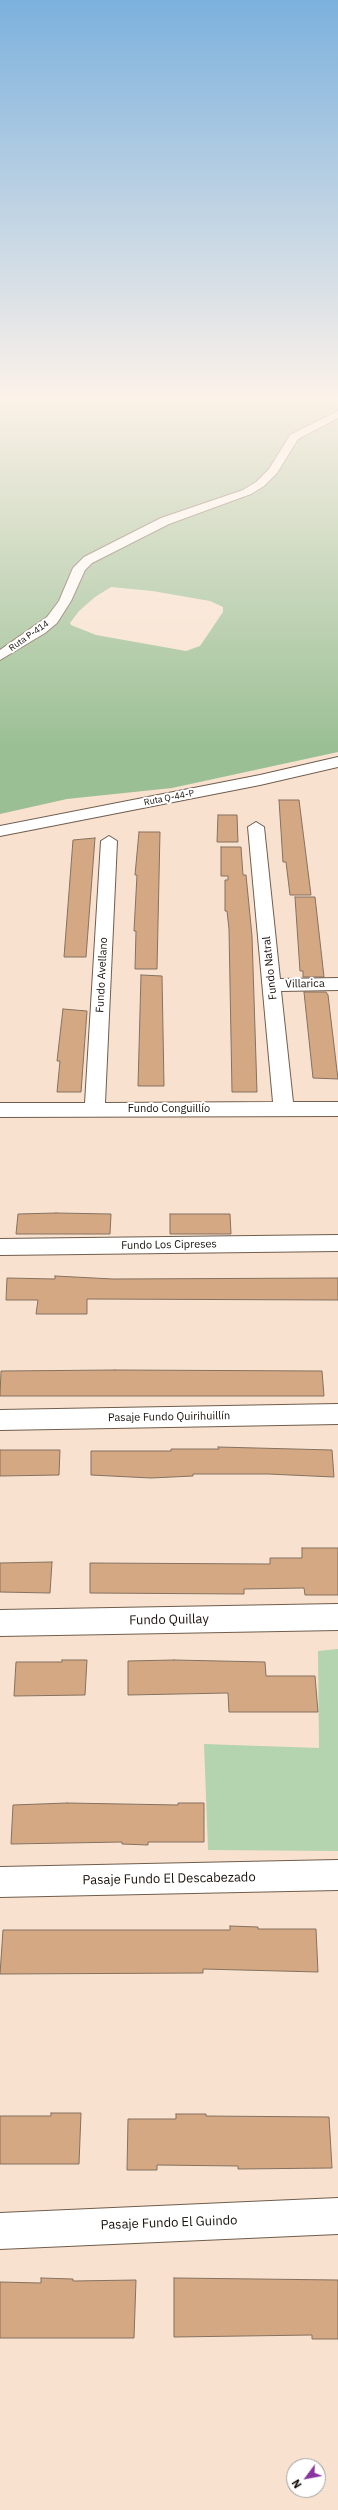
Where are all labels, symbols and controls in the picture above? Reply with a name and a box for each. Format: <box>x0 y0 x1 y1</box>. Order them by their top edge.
street label: Ruta P-414 <box>7 618 51 654</box>
street label: Ruta Q-44-P <box>143 788 195 808</box>
street label: Fundo Natral <box>260 936 280 1000</box>
street label: Fundo Avellano <box>93 937 111 1013</box>
street label: Villarica <box>285 977 325 991</box>
street label: Fundo Conguillío <box>128 1102 210 1116</box>
street label: Fundo Los Cipreses <box>121 1238 217 1252</box>
street label: Pasaje Fundo Quirihuillín <box>108 1409 230 1425</box>
street label: Fundo Quillay <box>129 1612 209 1628</box>
street label: Pasaje Fundo El Descabezado <box>82 1870 256 1888</box>
street label: Pasaje Fundo El Guindo <box>100 2213 238 2233</box>
north arrow <box>286 2458 326 2498</box>
text: N <box>289 2477 305 2491</box>

